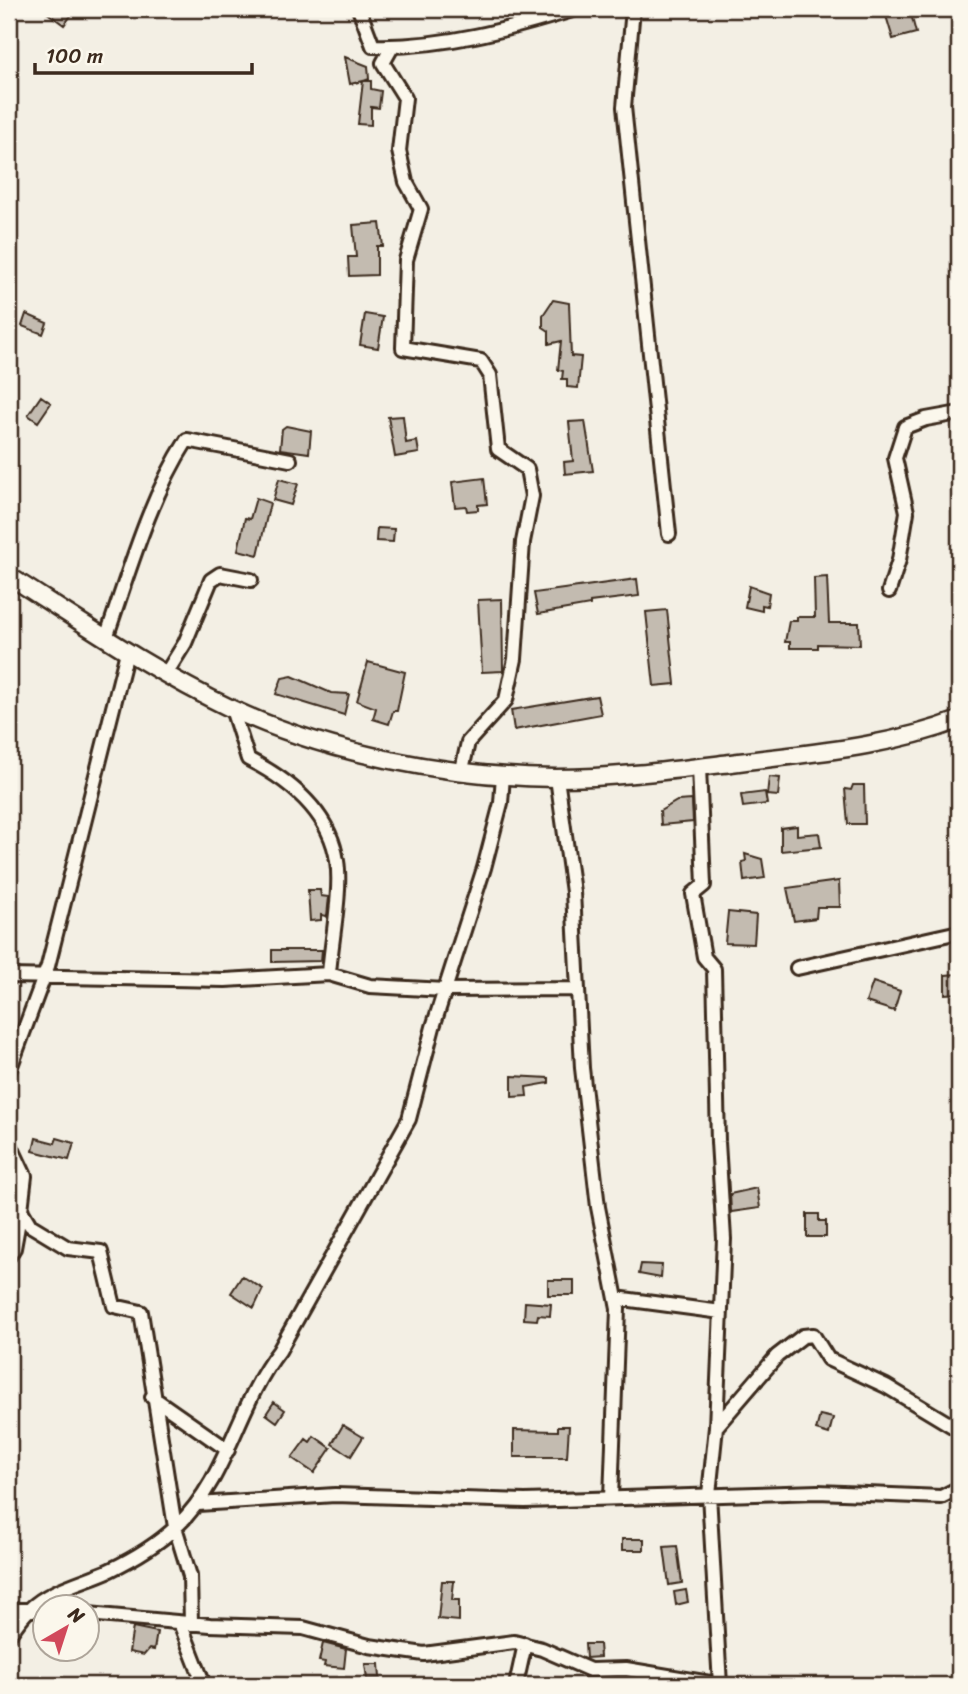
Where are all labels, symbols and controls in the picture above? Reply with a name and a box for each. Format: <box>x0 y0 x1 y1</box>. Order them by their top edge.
scale bar <box>35 32 252 76</box>
text: 100 m <box>46 37 103 75</box>
north arrow <box>32 1592 102 1662</box>
text: N <box>60 1598 93 1633</box>

